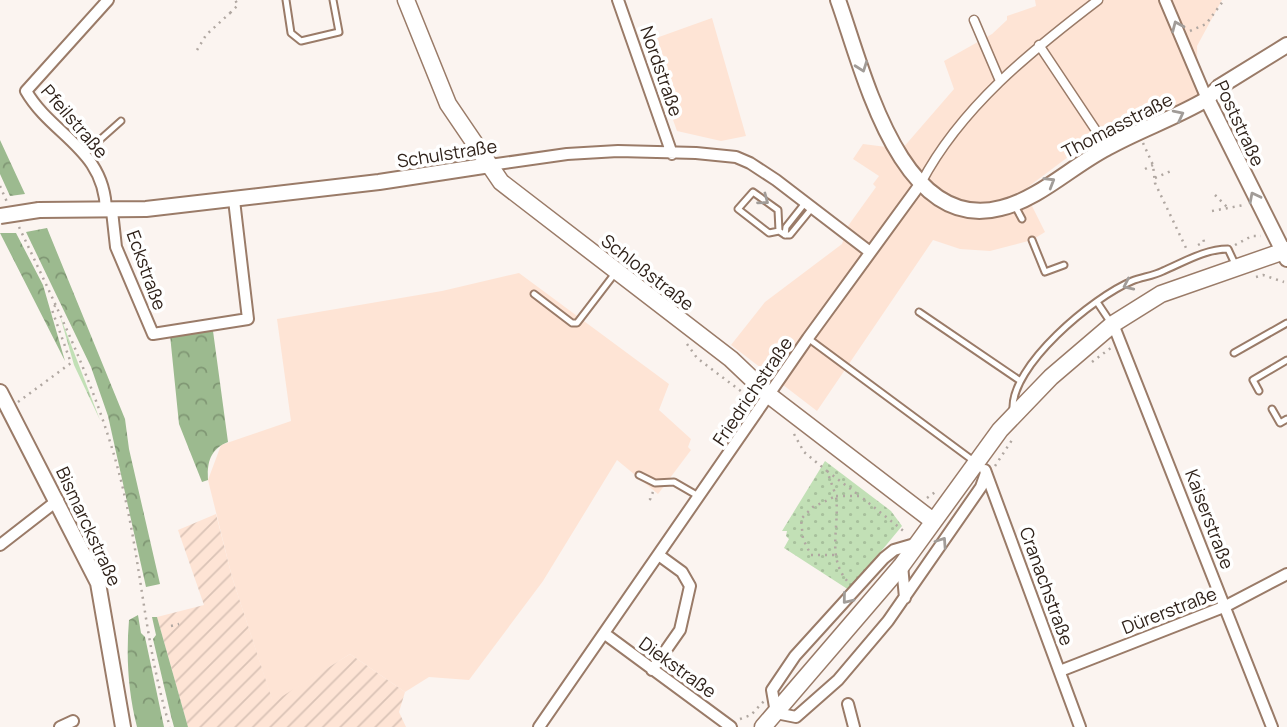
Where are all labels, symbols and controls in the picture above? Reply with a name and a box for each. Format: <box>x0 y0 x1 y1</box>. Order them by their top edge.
one-way arrow <box>1171 21 1185 33</box>
street label: Nordstraße <box>635 23 689 119</box>
one-way arrow <box>854 60 868 72</box>
street label: Poststraße <box>1210 76 1270 170</box>
street label: Pfeilstraße <box>36 79 114 163</box>
street label: Thomasstraße <box>1058 87 1176 163</box>
one-way arrow <box>1172 109 1184 123</box>
street label: Schulstraße <box>395 133 499 173</box>
one-way arrow <box>1042 178 1055 191</box>
one-way arrow <box>757 192 769 205</box>
one-way arrow <box>1249 192 1263 205</box>
street label: Eckstraße <box>122 227 172 313</box>
street label: Schloßstraße <box>597 228 699 316</box>
one-way arrow <box>1123 277 1135 291</box>
street label: Friedrichstraße <box>707 332 797 450</box>
street label: Bismarckstraße <box>51 462 127 590</box>
street label: Kaiserstraße <box>1180 466 1240 572</box>
street label: Cranachstraße <box>1014 523 1080 649</box>
one-way arrow <box>934 536 947 549</box>
street label: Dürerstraße <box>1118 581 1220 639</box>
one-way arrow <box>843 591 855 604</box>
street label: Diekstraße <box>635 631 721 703</box>

